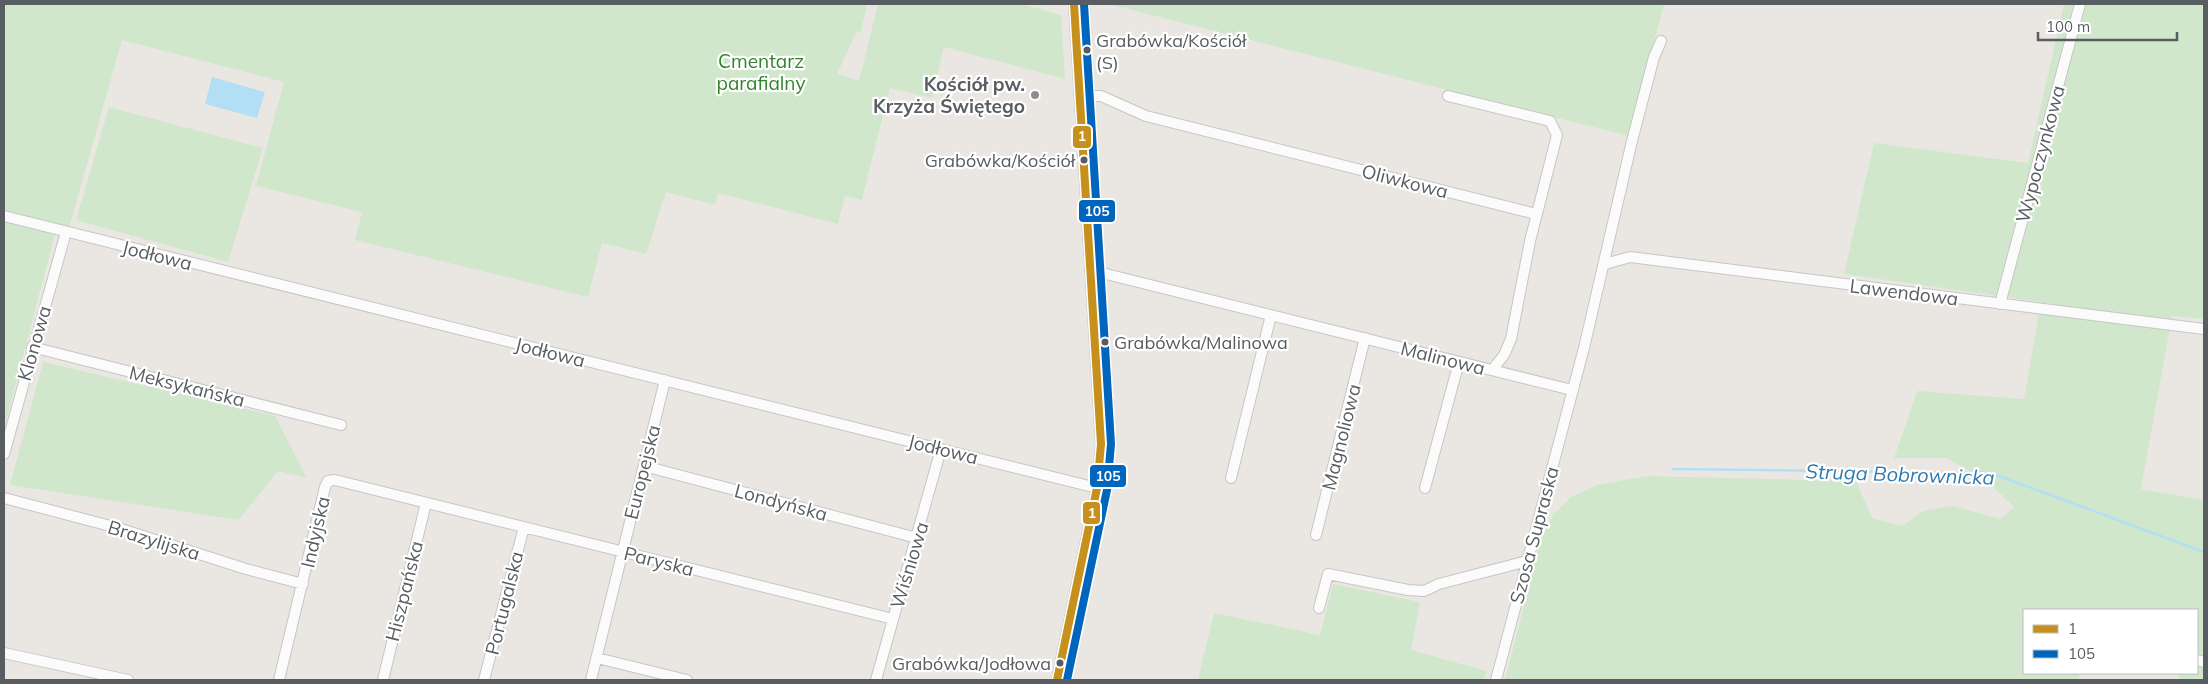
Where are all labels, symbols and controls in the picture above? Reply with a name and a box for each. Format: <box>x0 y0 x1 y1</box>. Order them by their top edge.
scale bar <box>2038 10 2177 42</box>
text: 100 m <box>2046 17 2090 36</box>
place label: Grabówka/Kościół (S) <box>1096 29 1247 74</box>
marker: Grabówka/Kościół (S) <box>1082 45 1092 55</box>
park label: Cmentarz parafialny <box>717 49 805 95</box>
place label: Kościół pw. Krzyża Świętego <box>873 72 1025 118</box>
street label: Wypoczynkowa <box>2010 83 2070 225</box>
marker: Kościół pw. Krzyża Świętego <box>1029 89 1041 101</box>
line badge: 1 <box>1072 125 1092 149</box>
text: 1 <box>1078 127 1086 145</box>
place label: Grabówka/Kościół <box>925 149 1076 172</box>
marker: Grabówka/Kościół <box>1079 155 1089 165</box>
street label: Oliwkowa <box>1359 159 1451 203</box>
line badge: 105 <box>1078 199 1116 223</box>
text: 105 <box>1084 202 1110 220</box>
street label: Jodłowa <box>119 235 195 275</box>
street label: Lawendowa <box>1848 273 1960 311</box>
street label: Klonowa <box>12 303 56 383</box>
place label: Grabówka/Malinowa <box>1114 331 1288 354</box>
street label: Jodłowa <box>512 332 588 372</box>
street label: Malinowa <box>1398 336 1488 380</box>
marker: Grabówka/Malinowa <box>1100 337 1110 347</box>
street label: Meksykańska <box>127 360 247 412</box>
street label: Magnoliowa <box>1316 381 1366 493</box>
street label: Europejska <box>619 422 665 522</box>
street label: Jodłowa <box>905 429 981 469</box>
water label: Struga Bobrownicka <box>1805 458 1995 490</box>
line badge: 105 <box>1089 464 1127 488</box>
street label: Szosa Supraska <box>1504 464 1564 606</box>
text: 105 <box>1095 467 1121 485</box>
street label: Londyńska <box>732 478 830 526</box>
street label: Indyjska <box>295 494 335 570</box>
line badge: 1 <box>1082 501 1101 525</box>
text: 1 <box>1088 504 1096 522</box>
street label: Brazylijska <box>105 515 203 565</box>
street label: Wiśniowa <box>884 519 934 611</box>
street label: Hiszpańska <box>380 538 428 644</box>
street label: Paryska <box>622 541 696 581</box>
street label: Portugalska <box>480 549 528 657</box>
legend <box>2023 609 2198 674</box>
text: 1 <box>2068 619 2077 638</box>
text: 105 <box>2068 644 2095 663</box>
place label: Grabówka/Jodłowa <box>892 652 1051 675</box>
marker: Grabówka/Jodłowa <box>1055 658 1065 668</box>

